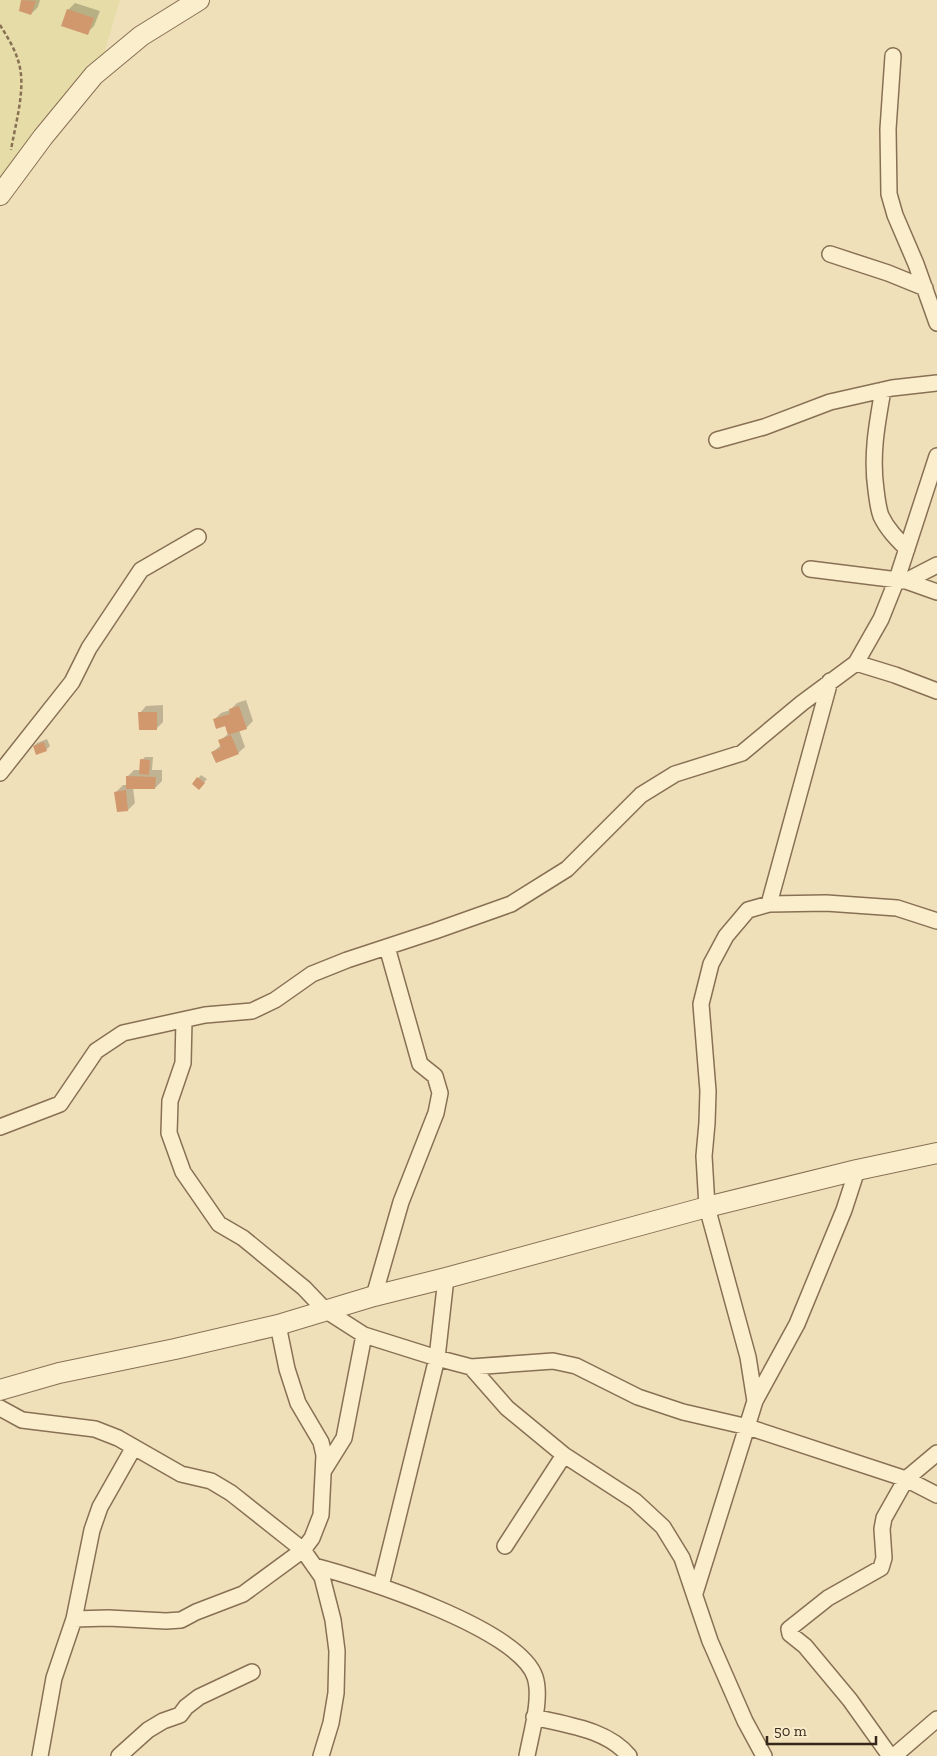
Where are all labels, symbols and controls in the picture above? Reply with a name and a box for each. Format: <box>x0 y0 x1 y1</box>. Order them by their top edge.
scale bar <box>767 1714 876 1746</box>
text: 50 m <box>774 1722 807 1740</box>

